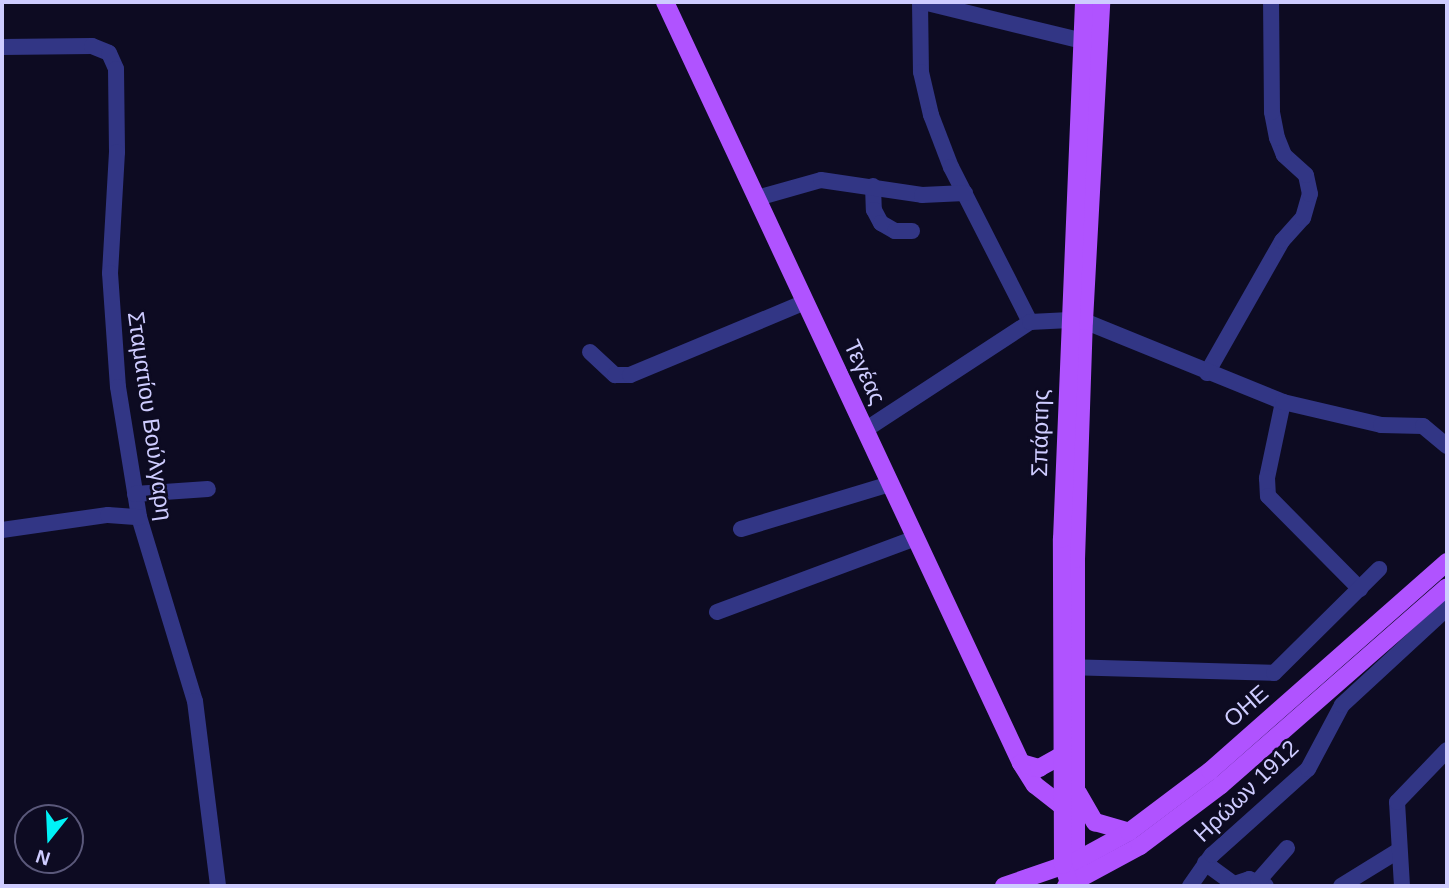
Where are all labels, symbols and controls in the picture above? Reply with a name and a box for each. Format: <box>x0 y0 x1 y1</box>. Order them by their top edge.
street label: Σταματίου Βούλγαρη <box>122 310 178 522</box>
street label: Τεγέας <box>838 335 892 409</box>
street label: Σπάρτης <box>1025 389 1055 477</box>
street label: ΟΗΕ <box>1218 679 1274 733</box>
street label: Ηρώων 1912 <box>1188 734 1304 848</box>
north arrow <box>14 804 84 874</box>
text: N <box>33 845 53 870</box>

